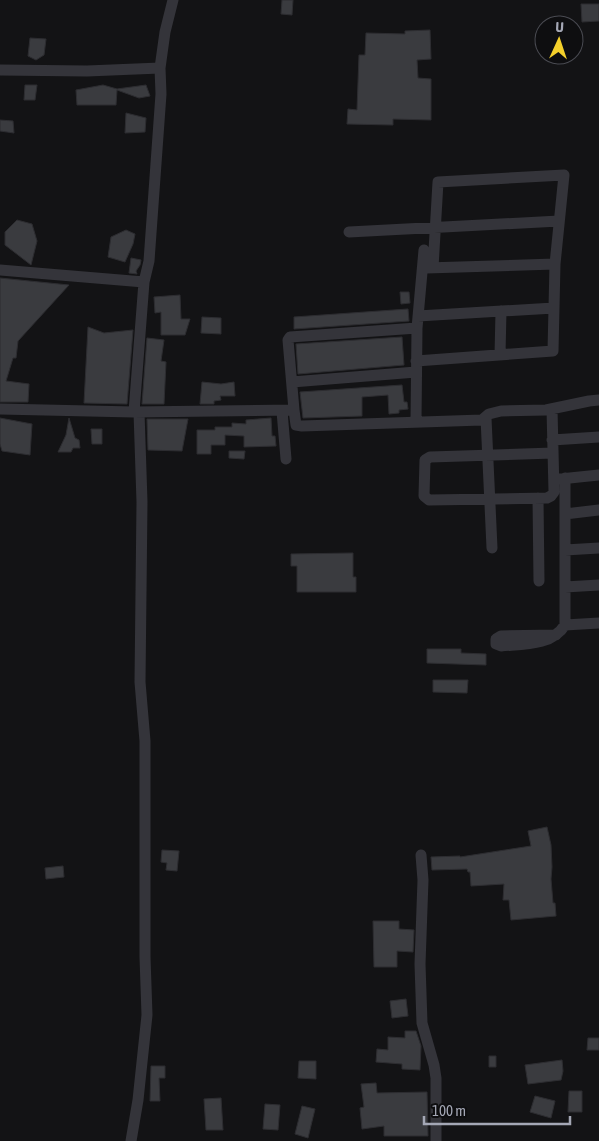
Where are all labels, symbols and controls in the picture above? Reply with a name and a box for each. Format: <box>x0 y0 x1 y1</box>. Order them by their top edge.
north arrow <box>534 15 584 65</box>
text: U <box>555 19 564 35</box>
scale bar <box>424 1094 570 1126</box>
text: 100 m <box>432 1102 466 1119</box>

